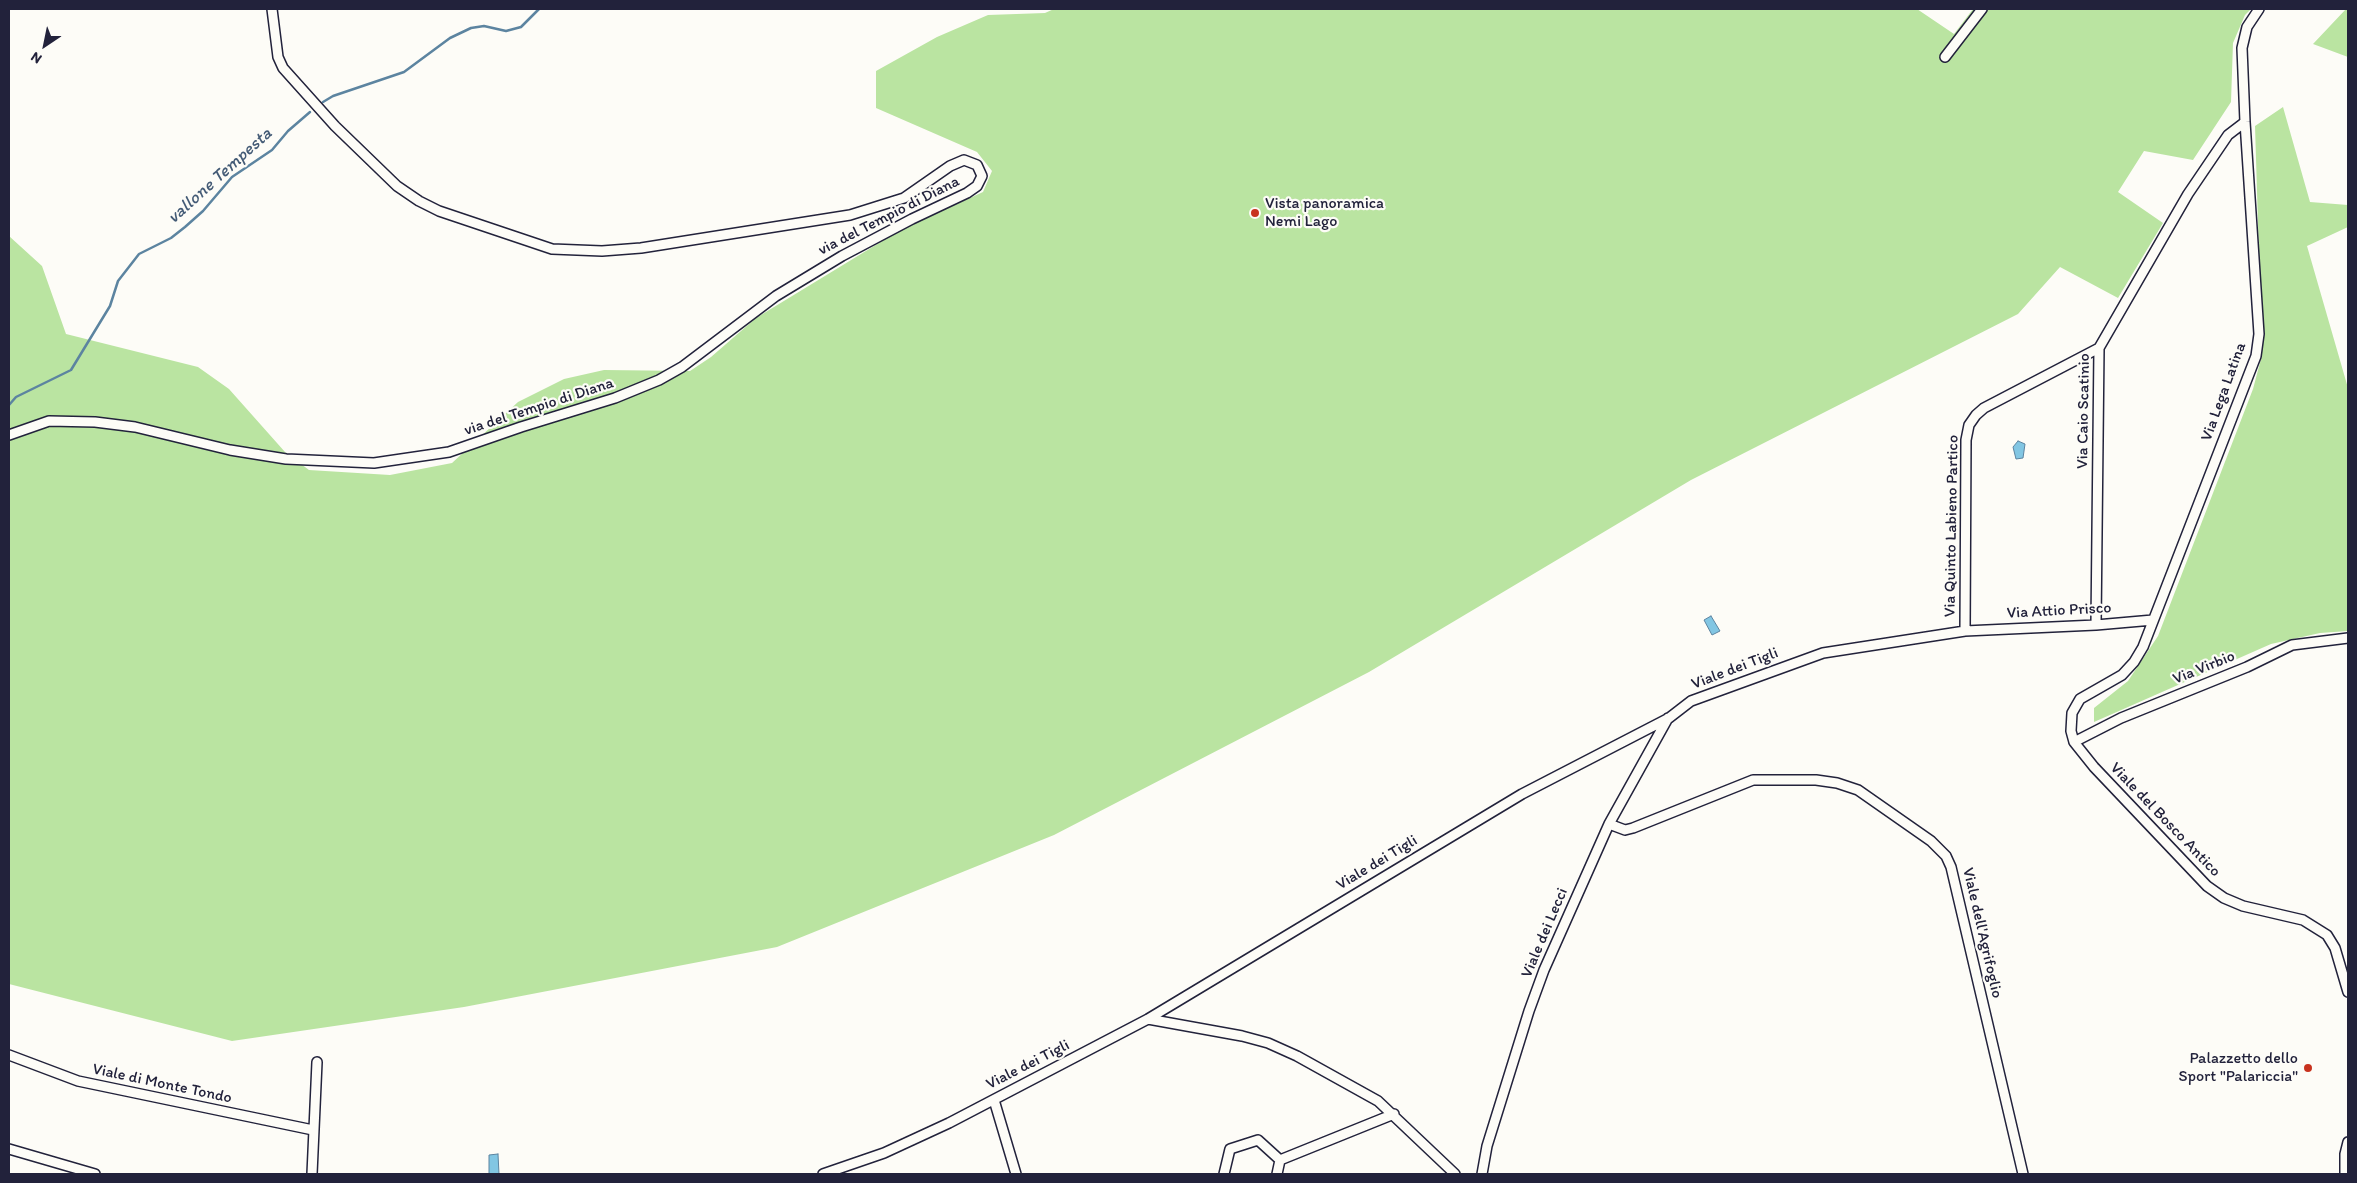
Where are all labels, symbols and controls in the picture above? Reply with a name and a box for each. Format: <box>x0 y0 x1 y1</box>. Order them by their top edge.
north arrow <box>20 20 70 70</box>
text: N <box>28 48 45 68</box>
water label: vallone Tempesta <box>163 123 277 229</box>
street label: via del Tempio di Diana <box>815 172 963 260</box>
place label: Vista panoramica Nemi Lago <box>1265 194 1384 232</box>
marker: Vista panoramica Nemi Lago <box>1249 207 1261 219</box>
street label: Via Lega Latina <box>2197 340 2251 444</box>
street label: Via Caio Scatinio <box>2073 353 2095 469</box>
street label: via del Tempio di Diana <box>462 374 616 440</box>
street label: Via Quinto Labieno Partico <box>1941 435 1963 617</box>
street label: Via Attio Prisco <box>2006 599 2112 623</box>
street label: Viale dei Tigli <box>1689 644 1781 694</box>
street label: Via Virbio <box>2170 647 2238 689</box>
street label: Viale del Bosco Antico <box>2106 759 2224 881</box>
street label: Viale dei Tigli <box>1333 831 1421 895</box>
street label: Viale dell'Agrifoglio <box>1958 866 2006 1000</box>
street label: Viale dei Lecci <box>1517 885 1573 981</box>
street label: Viale dei Tigli <box>983 1036 1073 1094</box>
place label: Palazzetto dello Sport "Palariccia" <box>2179 1049 2298 1087</box>
street label: Viale di Monte Tondo <box>91 1060 233 1108</box>
marker: Palazzetto dello Sport "Palariccia" <box>2302 1062 2314 1074</box>

